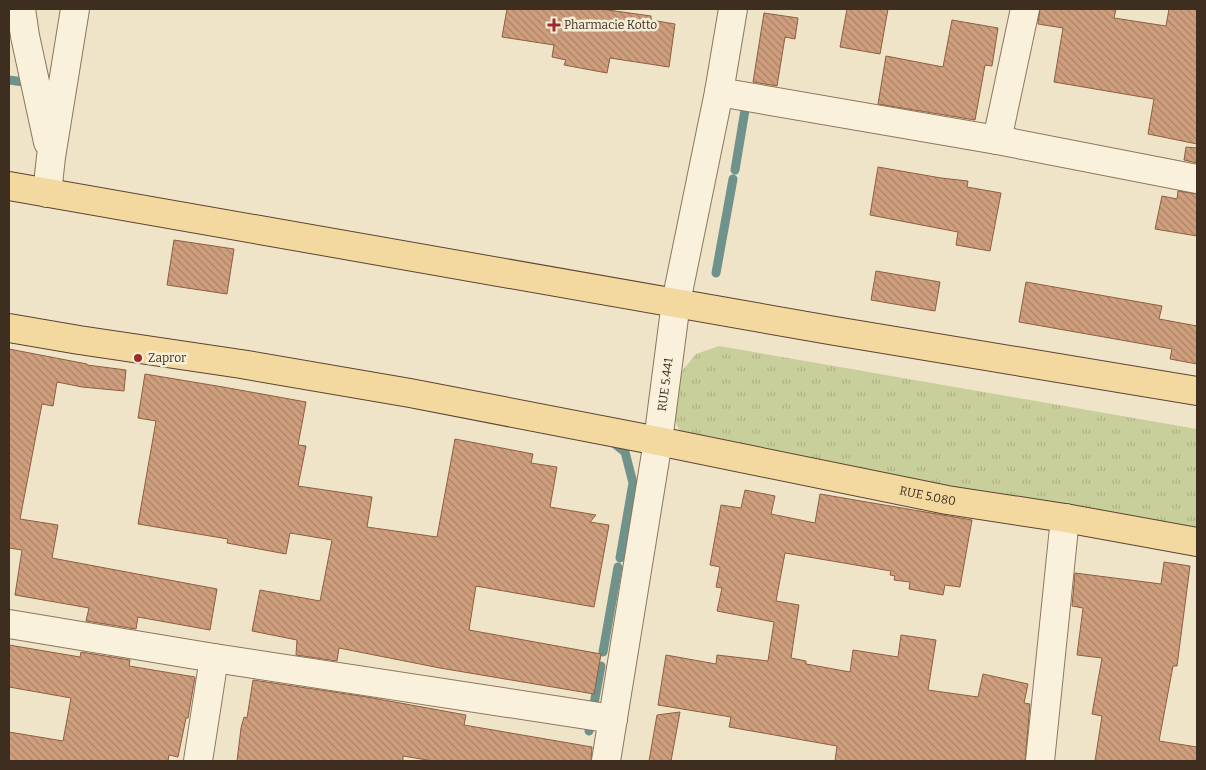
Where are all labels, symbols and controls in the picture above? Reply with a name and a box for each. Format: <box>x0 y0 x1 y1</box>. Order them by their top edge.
place label: Pharmacie Kotto <box>564 18 657 32</box>
marker: Pharmacie Kotto <box>548 19 560 31</box>
place label: Zapror <box>148 351 187 365</box>
marker: Zapror <box>132 352 144 364</box>
street label: RUE 5.441 <box>655 357 676 412</box>
street label: RUE 5.080 <box>898 483 957 508</box>

